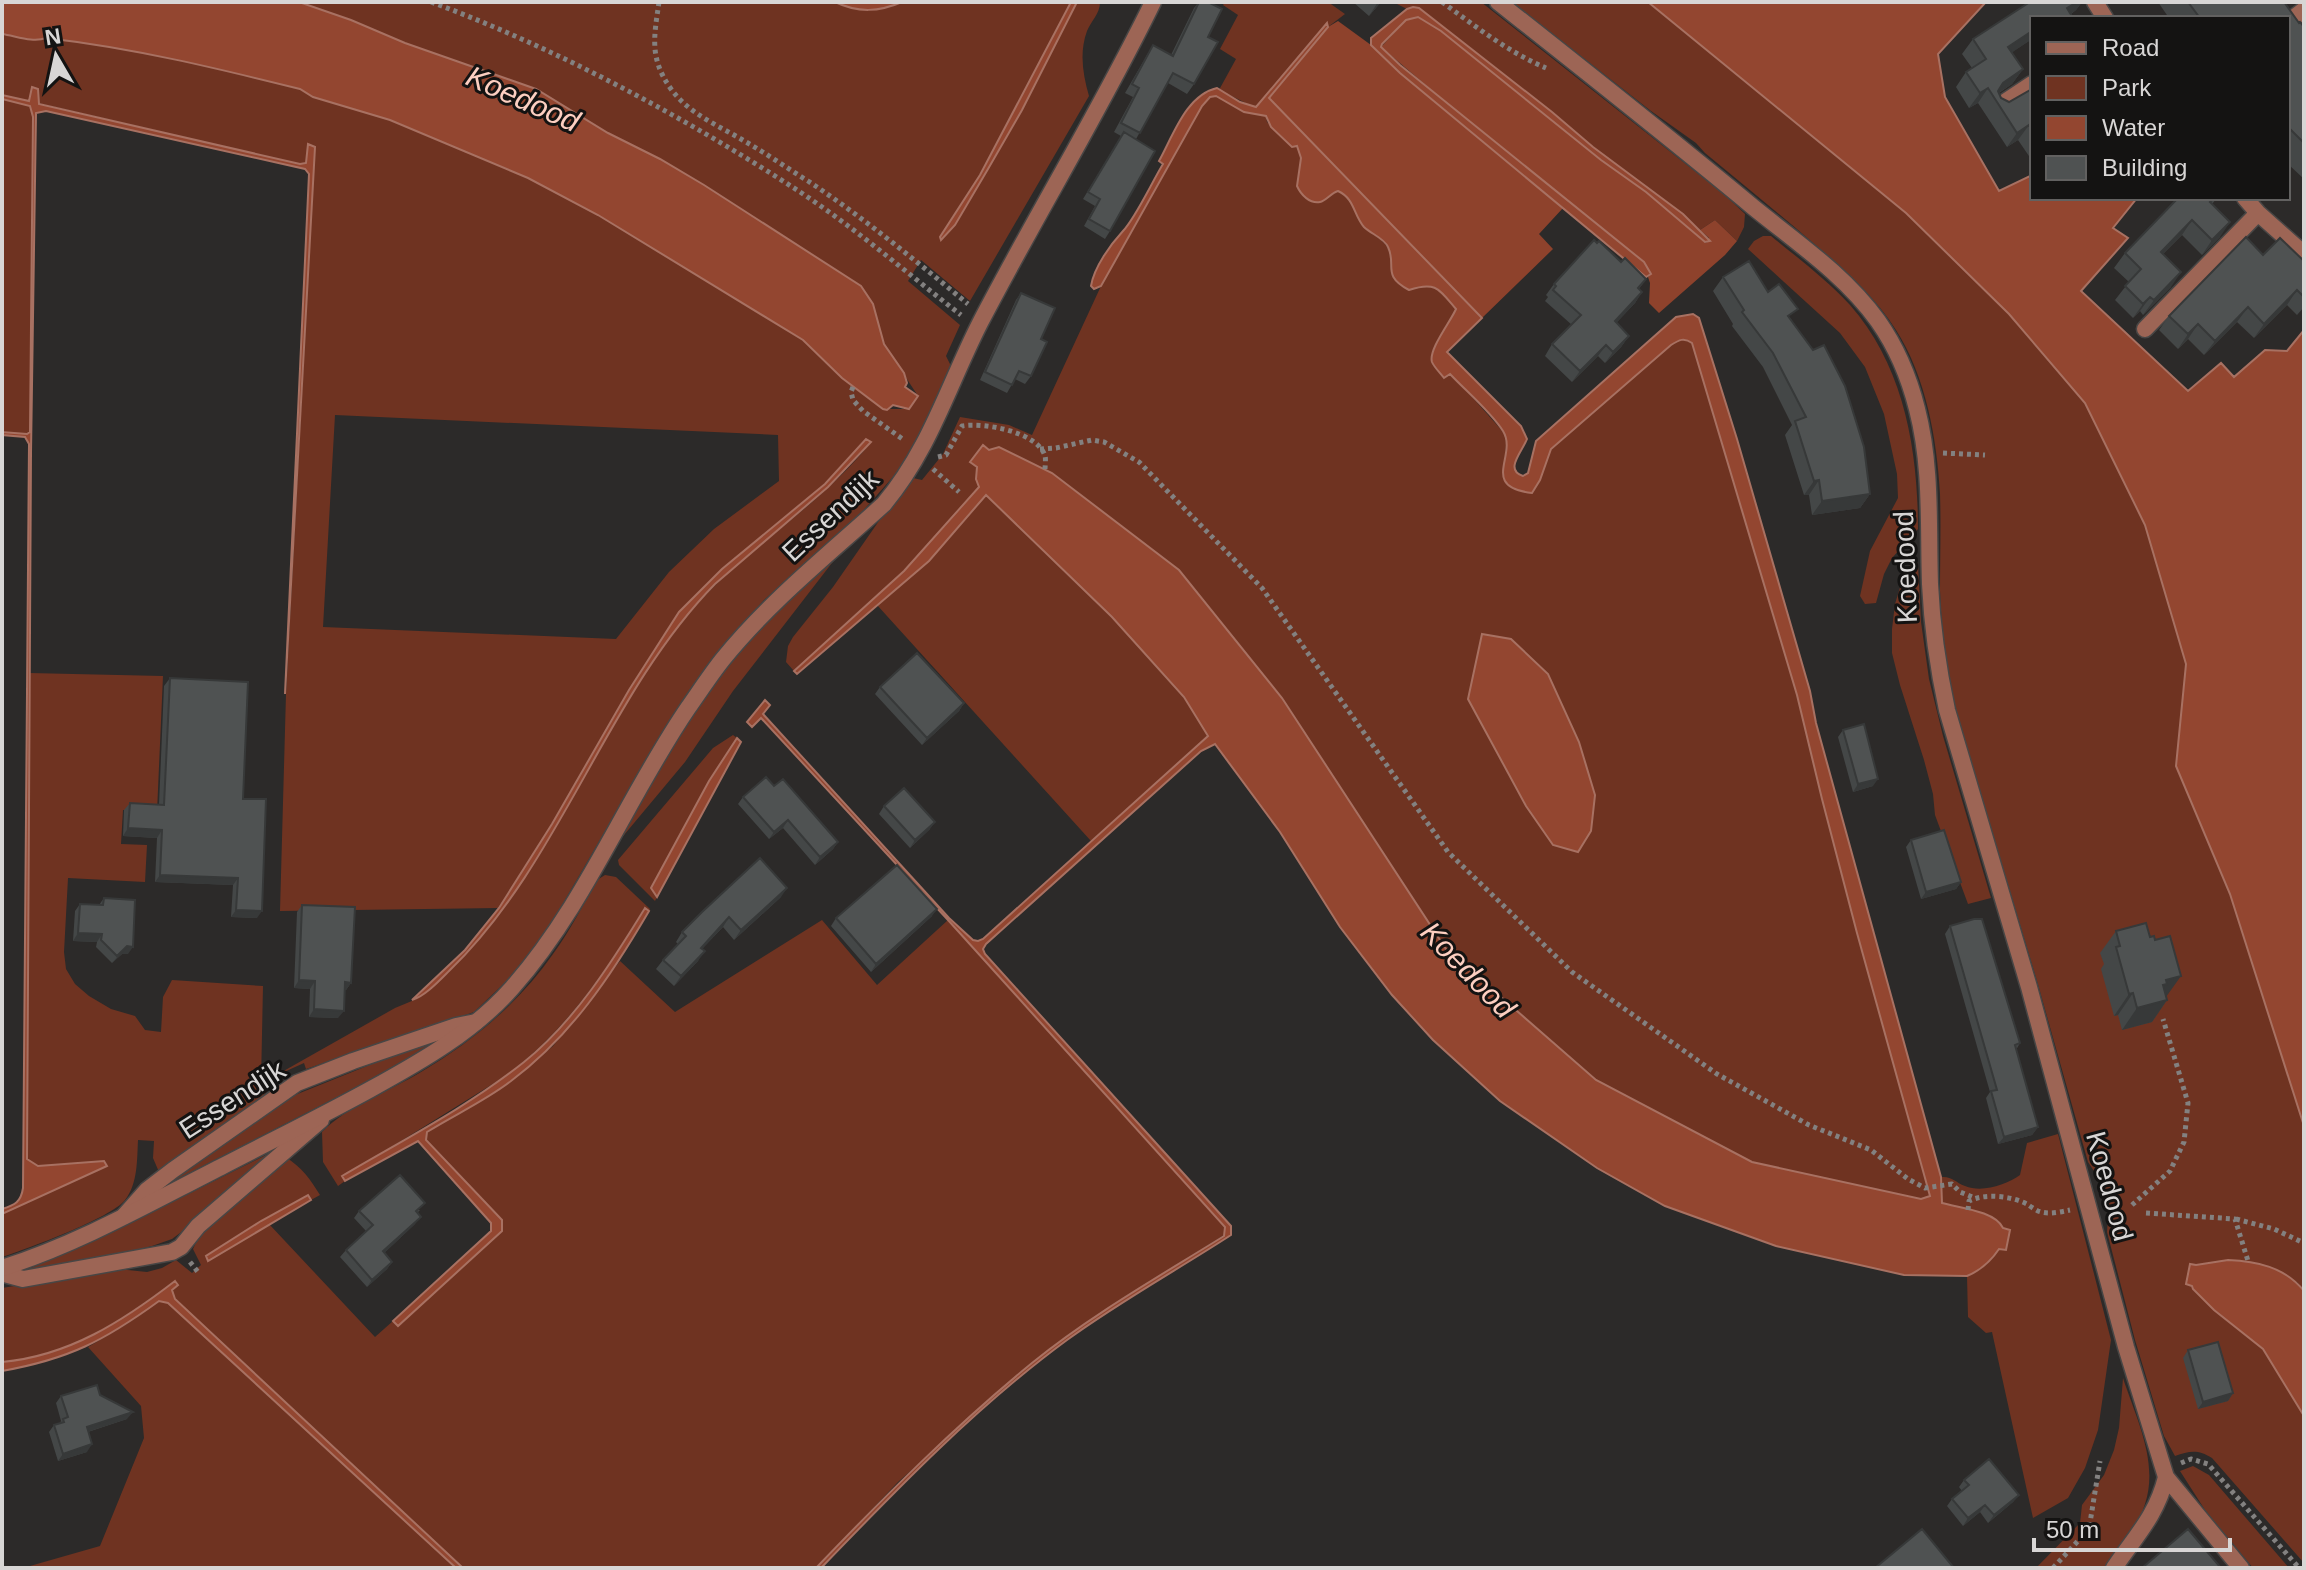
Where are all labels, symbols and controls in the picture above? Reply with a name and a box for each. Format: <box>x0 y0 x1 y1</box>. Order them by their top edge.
north arrow <box>16 16 96 96</box>
legend <box>2030 16 2290 200</box>
text: N <box>43 23 63 50</box>
text: Road <box>2102 34 2159 61</box>
water label: Koedood <box>462 59 586 139</box>
text: Park <box>2102 74 2152 101</box>
text: Water <box>2102 114 2165 141</box>
text: Building <box>2102 154 2187 181</box>
street label: Essendijk <box>776 462 885 568</box>
street label: Koedood <box>1888 510 1923 624</box>
water label: Koedood <box>1415 915 1523 1025</box>
street label: Essendijk <box>174 1053 292 1145</box>
street label: Koedood <box>2080 1128 2139 1244</box>
scale bar <box>2034 1502 2230 1552</box>
text: 50 m <box>2046 1516 2099 1543</box>

